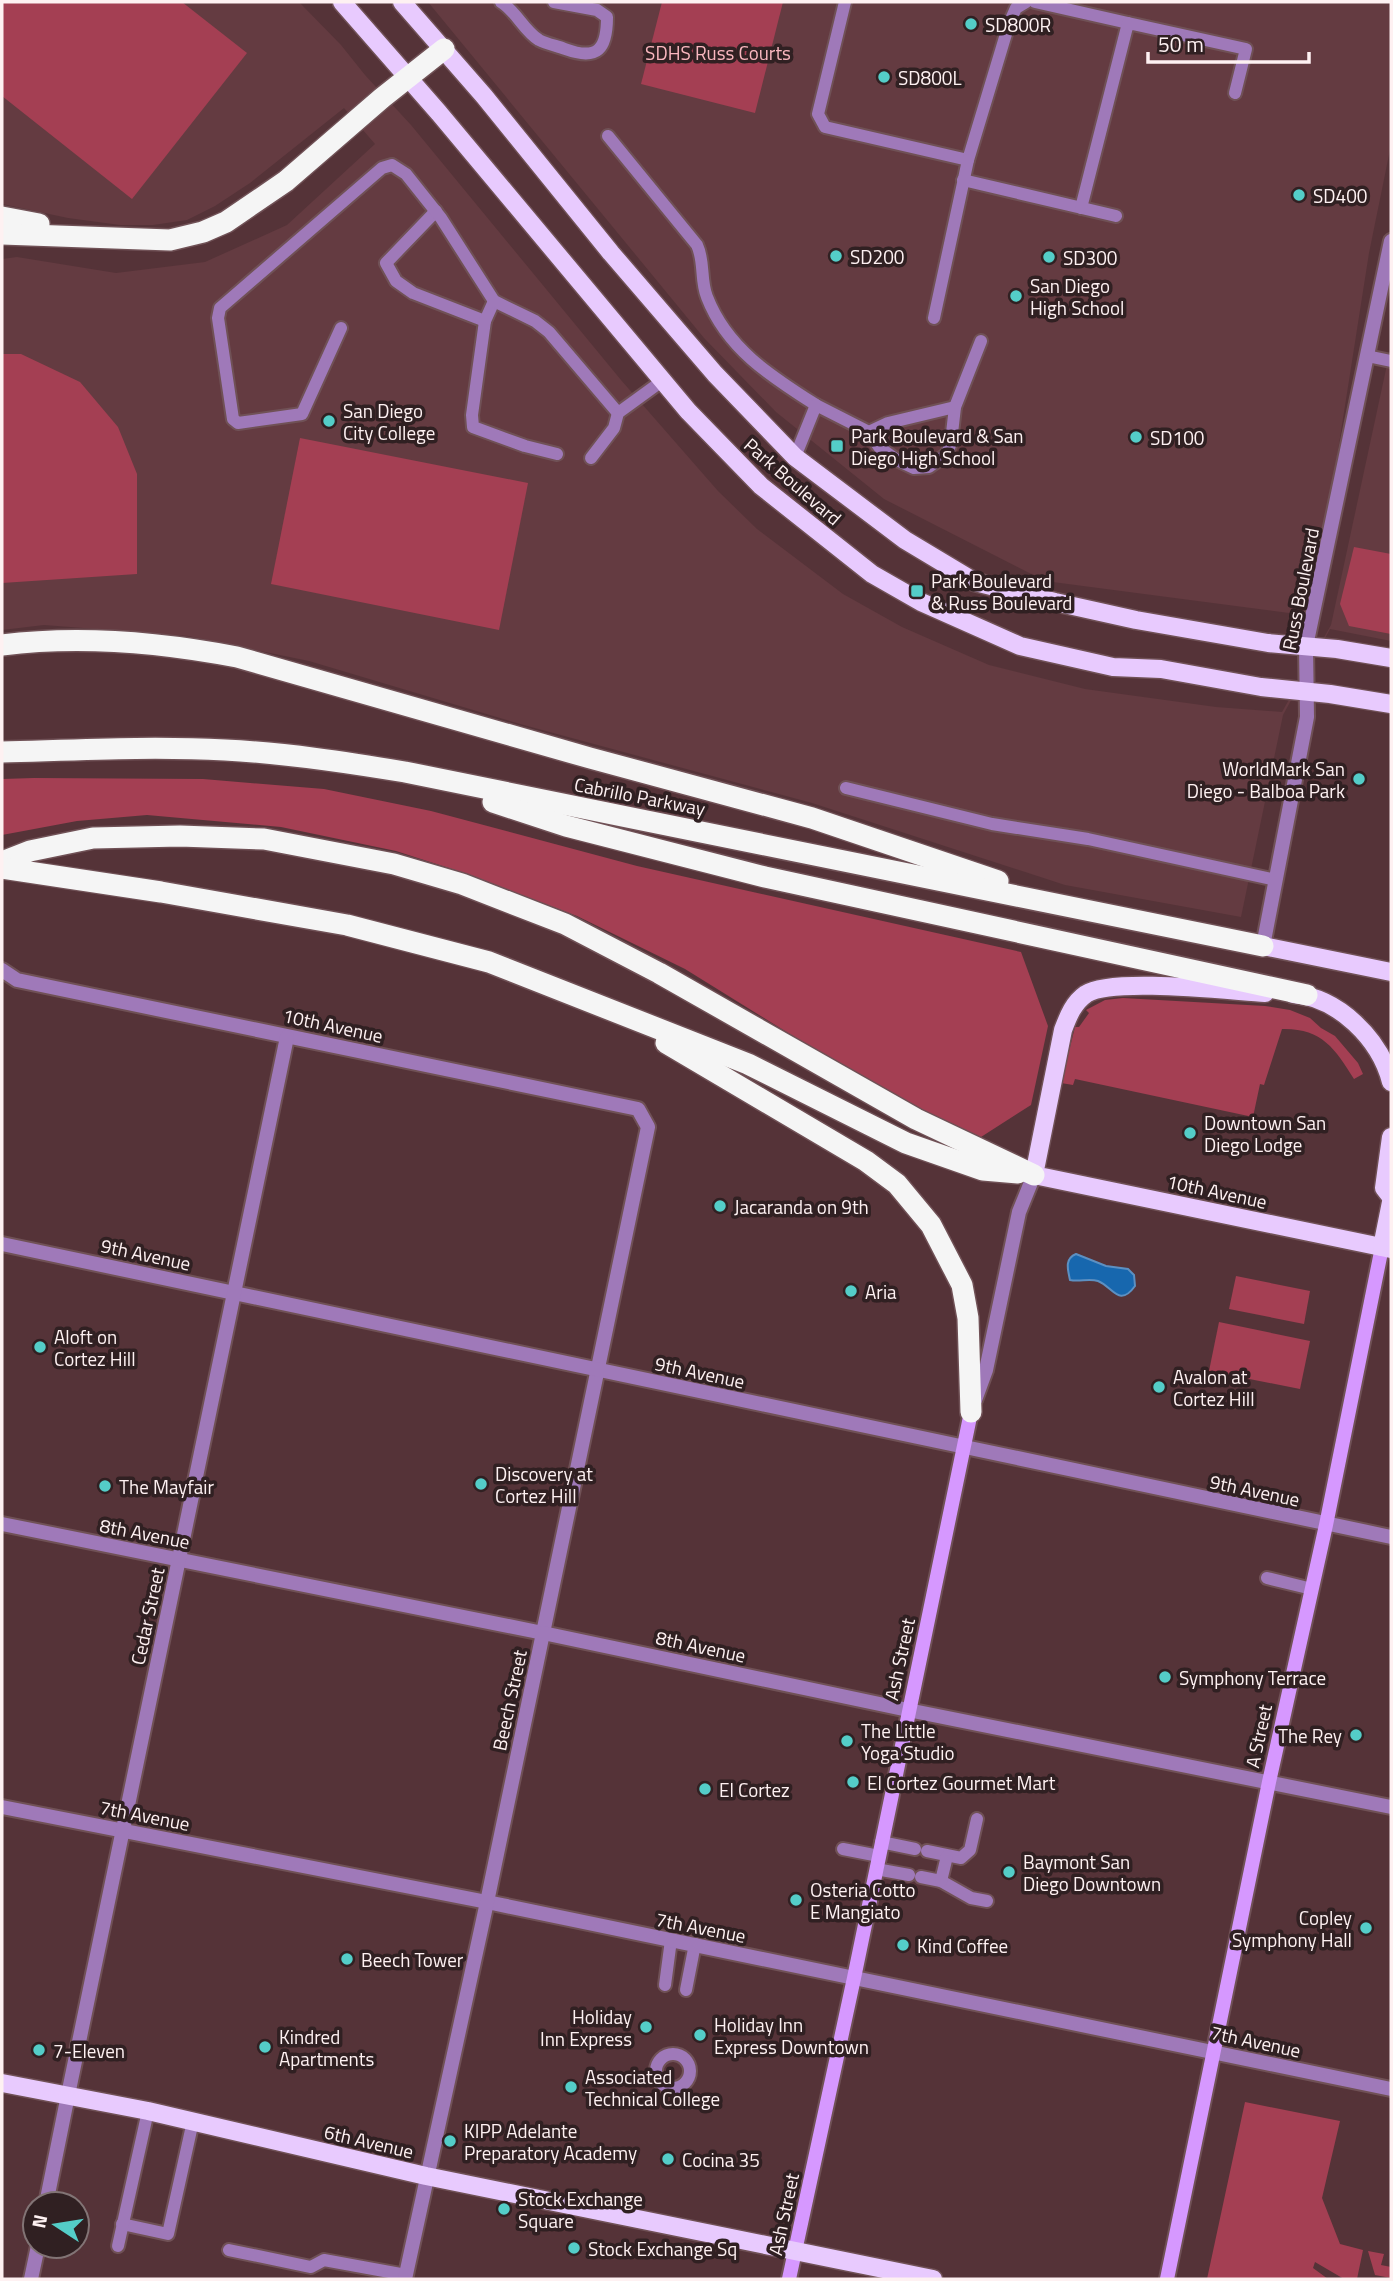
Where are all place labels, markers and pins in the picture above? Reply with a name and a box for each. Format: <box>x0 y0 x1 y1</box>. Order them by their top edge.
place label: SD800R <box>985 10 1051 39</box>
marker: SD800R <box>963 16 979 32</box>
place label: SD800L <box>898 63 962 92</box>
marker: SD800L <box>876 69 892 85</box>
place label: SD400 <box>1313 181 1367 210</box>
marker: SD400 <box>1291 187 1307 203</box>
place label: SD200 <box>850 242 904 271</box>
place label: SD300 <box>1063 243 1117 272</box>
marker: SD200 <box>828 248 844 264</box>
marker: SD300 <box>1041 249 1057 265</box>
place label: San Diego High School <box>1030 271 1124 322</box>
marker: San Diego High School <box>1008 288 1024 304</box>
place label: San Diego City College <box>343 396 435 447</box>
marker: San Diego City College <box>321 413 337 429</box>
place label: Park Boulevard & San Diego High School <box>851 421 1024 472</box>
place label: SD100 <box>1150 423 1204 452</box>
marker: SD100 <box>1128 429 1144 445</box>
marker: Park Boulevard & San Diego High School <box>829 438 845 454</box>
place label: Park Boulevard & Russ Boulevard <box>931 566 1072 617</box>
marker: Park Boulevard & Russ Boulevard <box>909 583 925 599</box>
place label: WorldMark San Diego - Balboa Park <box>1187 754 1345 805</box>
marker: WorldMark San Diego - Balboa Park <box>1351 771 1367 787</box>
place label: Downtown San Diego Lodge <box>1204 1108 1326 1159</box>
marker: Downtown San Diego Lodge <box>1182 1125 1198 1141</box>
place label: Jacaranda on 9th <box>734 1192 869 1221</box>
marker: Jacaranda on 9th <box>712 1198 728 1214</box>
place label: Aria <box>865 1277 897 1306</box>
marker: Aria <box>843 1283 859 1299</box>
place label: Aloft on Cortez Hill <box>54 1322 136 1373</box>
marker: Aloft on Cortez Hill <box>32 1339 48 1355</box>
place label: Avalon at Cortez Hill <box>1173 1362 1255 1413</box>
marker: Avalon at Cortez Hill <box>1151 1379 1167 1395</box>
place label: Discovery at Cortez Hill <box>495 1459 593 1510</box>
place label: The Mayfair <box>119 1472 215 1501</box>
marker: Discovery at Cortez Hill <box>473 1476 489 1492</box>
marker: The Mayfair <box>97 1478 113 1494</box>
place label: Symphony Terrace <box>1179 1663 1326 1692</box>
marker: Symphony Terrace <box>1157 1669 1173 1685</box>
place label: The Little Yoga Studio <box>861 1716 955 1767</box>
place label: The Rey <box>1278 1721 1342 1750</box>
marker: The Rey <box>1348 1727 1364 1743</box>
marker: The Little Yoga Studio <box>839 1733 855 1749</box>
place label: El Cortez Gourmet Mart <box>867 1768 1056 1797</box>
marker: El Cortez Gourmet Mart <box>845 1774 861 1790</box>
place label: El Cortez <box>719 1775 790 1804</box>
marker: El Cortez <box>697 1781 713 1797</box>
place label: Baymont San Diego Downtown <box>1023 1847 1161 1898</box>
marker: Baymont San Diego Downtown <box>1001 1864 1017 1880</box>
place label: Osteria Cotto E Mangiato <box>810 1875 916 1926</box>
marker: Osteria Cotto E Mangiato <box>788 1892 804 1908</box>
place label: Copley Symphony Hall <box>1232 1903 1352 1954</box>
marker: Copley Symphony Hall <box>1358 1920 1374 1936</box>
place label: Kind Coffee <box>917 1931 1008 1960</box>
marker: Kind Coffee <box>895 1937 911 1953</box>
place label: Beech Tower <box>361 1945 464 1974</box>
marker: Beech Tower <box>339 1951 355 1967</box>
place label: Holiday Inn Express <box>540 2002 632 2053</box>
place label: Holiday Inn Express Downtown <box>714 2010 869 2061</box>
marker: Holiday Inn Express <box>638 2019 654 2035</box>
place label: Kindred Apartments <box>279 2022 374 2073</box>
marker: Holiday Inn Express Downtown <box>692 2027 708 2043</box>
place label: 7-Eleven <box>53 2036 125 2065</box>
marker: Kindred Apartments <box>257 2039 273 2055</box>
marker: 7-Eleven <box>31 2042 47 2058</box>
place label: Associated Technical College <box>585 2062 720 2113</box>
marker: Associated Technical College <box>563 2079 579 2095</box>
place label: KIPP Adelante Preparatory Academy <box>464 2116 637 2167</box>
marker: KIPP Adelante Preparatory Academy <box>442 2133 458 2149</box>
place label: Cocina 35 <box>682 2145 760 2174</box>
marker: Cocina 35 <box>660 2151 676 2167</box>
place label: Stock Exchange Square <box>518 2184 643 2235</box>
marker: Stock Exchange Square <box>496 2201 512 2217</box>
place label: Stock Exchange Sq <box>588 2234 737 2263</box>
marker: Stock Exchange Sq <box>566 2240 582 2256</box>

